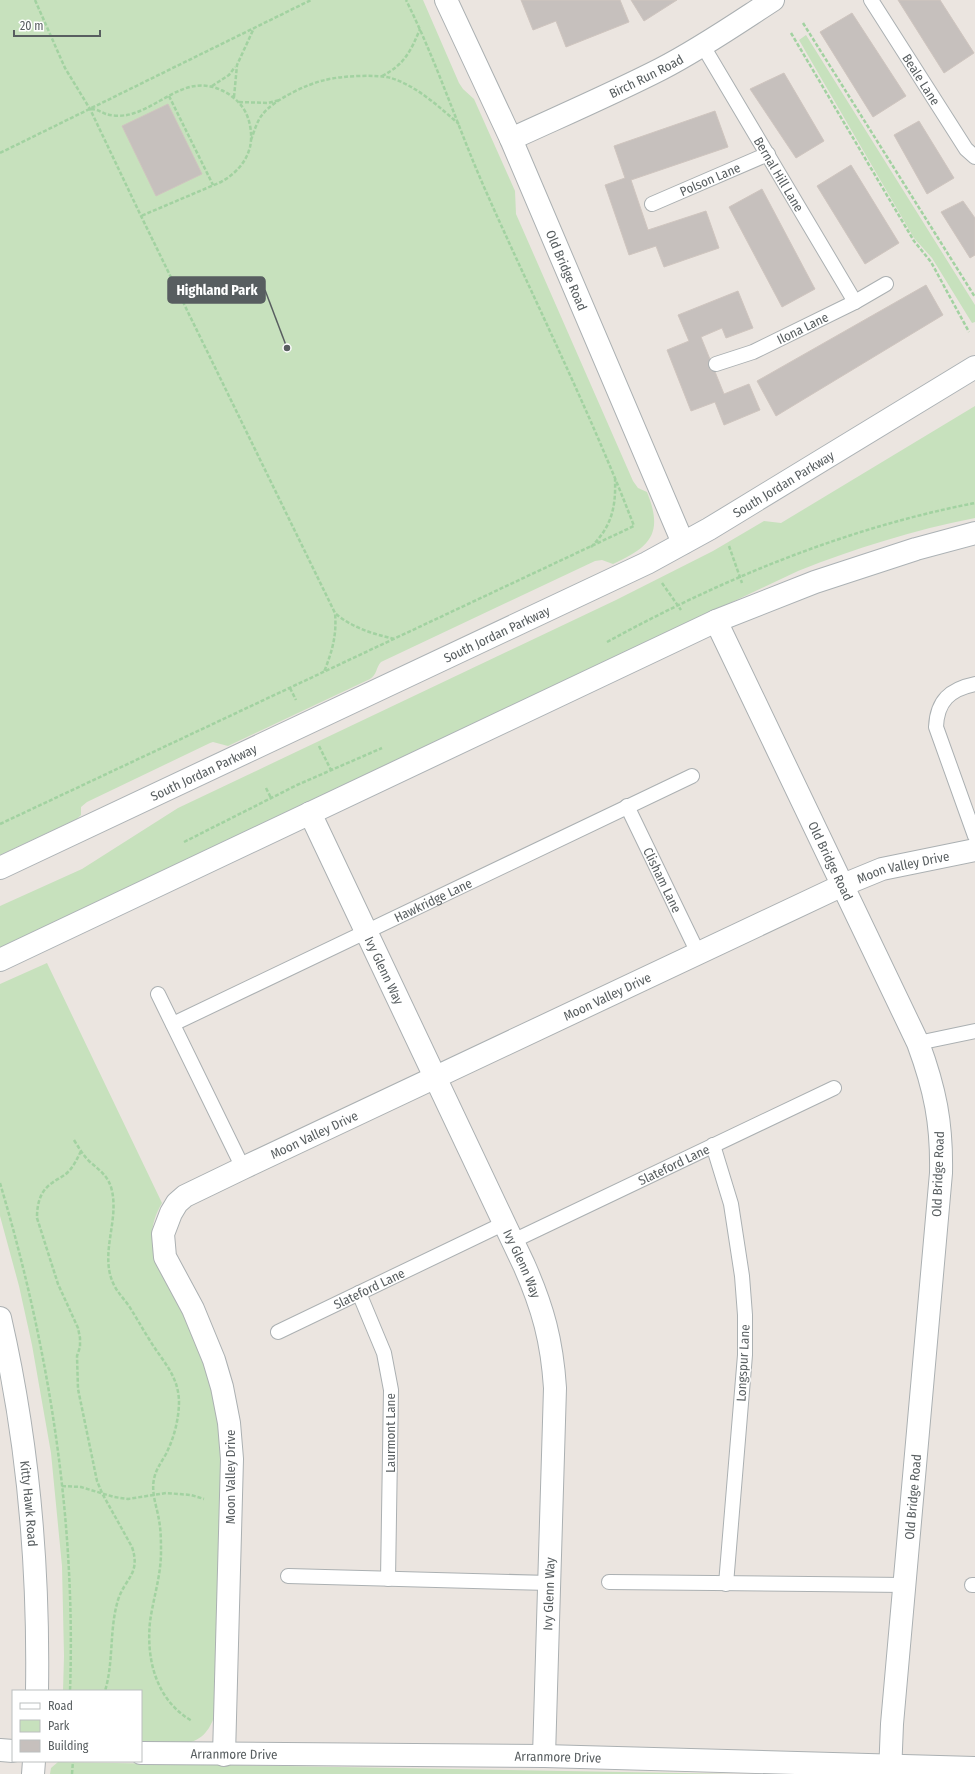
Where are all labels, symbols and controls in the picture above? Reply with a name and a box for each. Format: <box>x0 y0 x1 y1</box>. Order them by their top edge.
scale bar <box>14 12 100 38</box>
text: 20 m <box>20 19 44 33</box>
street label: Birch Run Road <box>607 51 686 101</box>
street label: Beale Lane <box>900 51 943 108</box>
street label: Bernal Hill Lane <box>751 134 807 214</box>
street label: Polson Lane <box>677 159 742 199</box>
street label: Old Bridge Road <box>543 228 591 313</box>
callout: Highland Park <box>168 277 265 303</box>
text: Highland Park <box>176 282 258 299</box>
street label: Ilona Lane <box>774 309 831 347</box>
street label: South Jordan Parkway <box>730 447 837 520</box>
street label: South Jordan Parkway <box>441 602 552 665</box>
street label: South Jordan Parkway <box>148 741 259 803</box>
street label: Old Bridge Road <box>806 819 856 903</box>
street label: Clisham Lane <box>641 845 685 915</box>
street label: Moon Valley Drive <box>855 848 950 886</box>
street label: Hawkridge Lane <box>392 875 474 925</box>
street label: Ivy Glenn Way <box>362 934 407 1007</box>
street label: Moon Valley Drive <box>561 969 653 1023</box>
street label: Moon Valley Drive <box>268 1108 360 1162</box>
street label: Old Bridge Road <box>929 1131 947 1217</box>
street label: Slateford Lane <box>636 1141 712 1188</box>
street label: Ivy Glenn Way <box>501 1227 544 1300</box>
street label: Slateford Lane <box>331 1265 407 1312</box>
street label: Longspur Lane <box>733 1324 753 1402</box>
street label: Laurmont Lane <box>383 1393 398 1473</box>
street label: Moon Valley Drive <box>223 1430 238 1524</box>
street label: Old Bridge Road <box>902 1454 924 1540</box>
street label: Kitty Hawk Road <box>18 1460 41 1547</box>
street label: Ivy Glenn Way <box>540 1557 558 1631</box>
legend <box>12 1690 142 1762</box>
text: Road <box>48 1699 73 1713</box>
text: Park <box>48 1719 70 1733</box>
text: Building <box>48 1739 89 1753</box>
street label: Arranmore Drive <box>191 1746 277 1762</box>
street label: Arranmore Drive <box>515 1748 602 1765</box>

